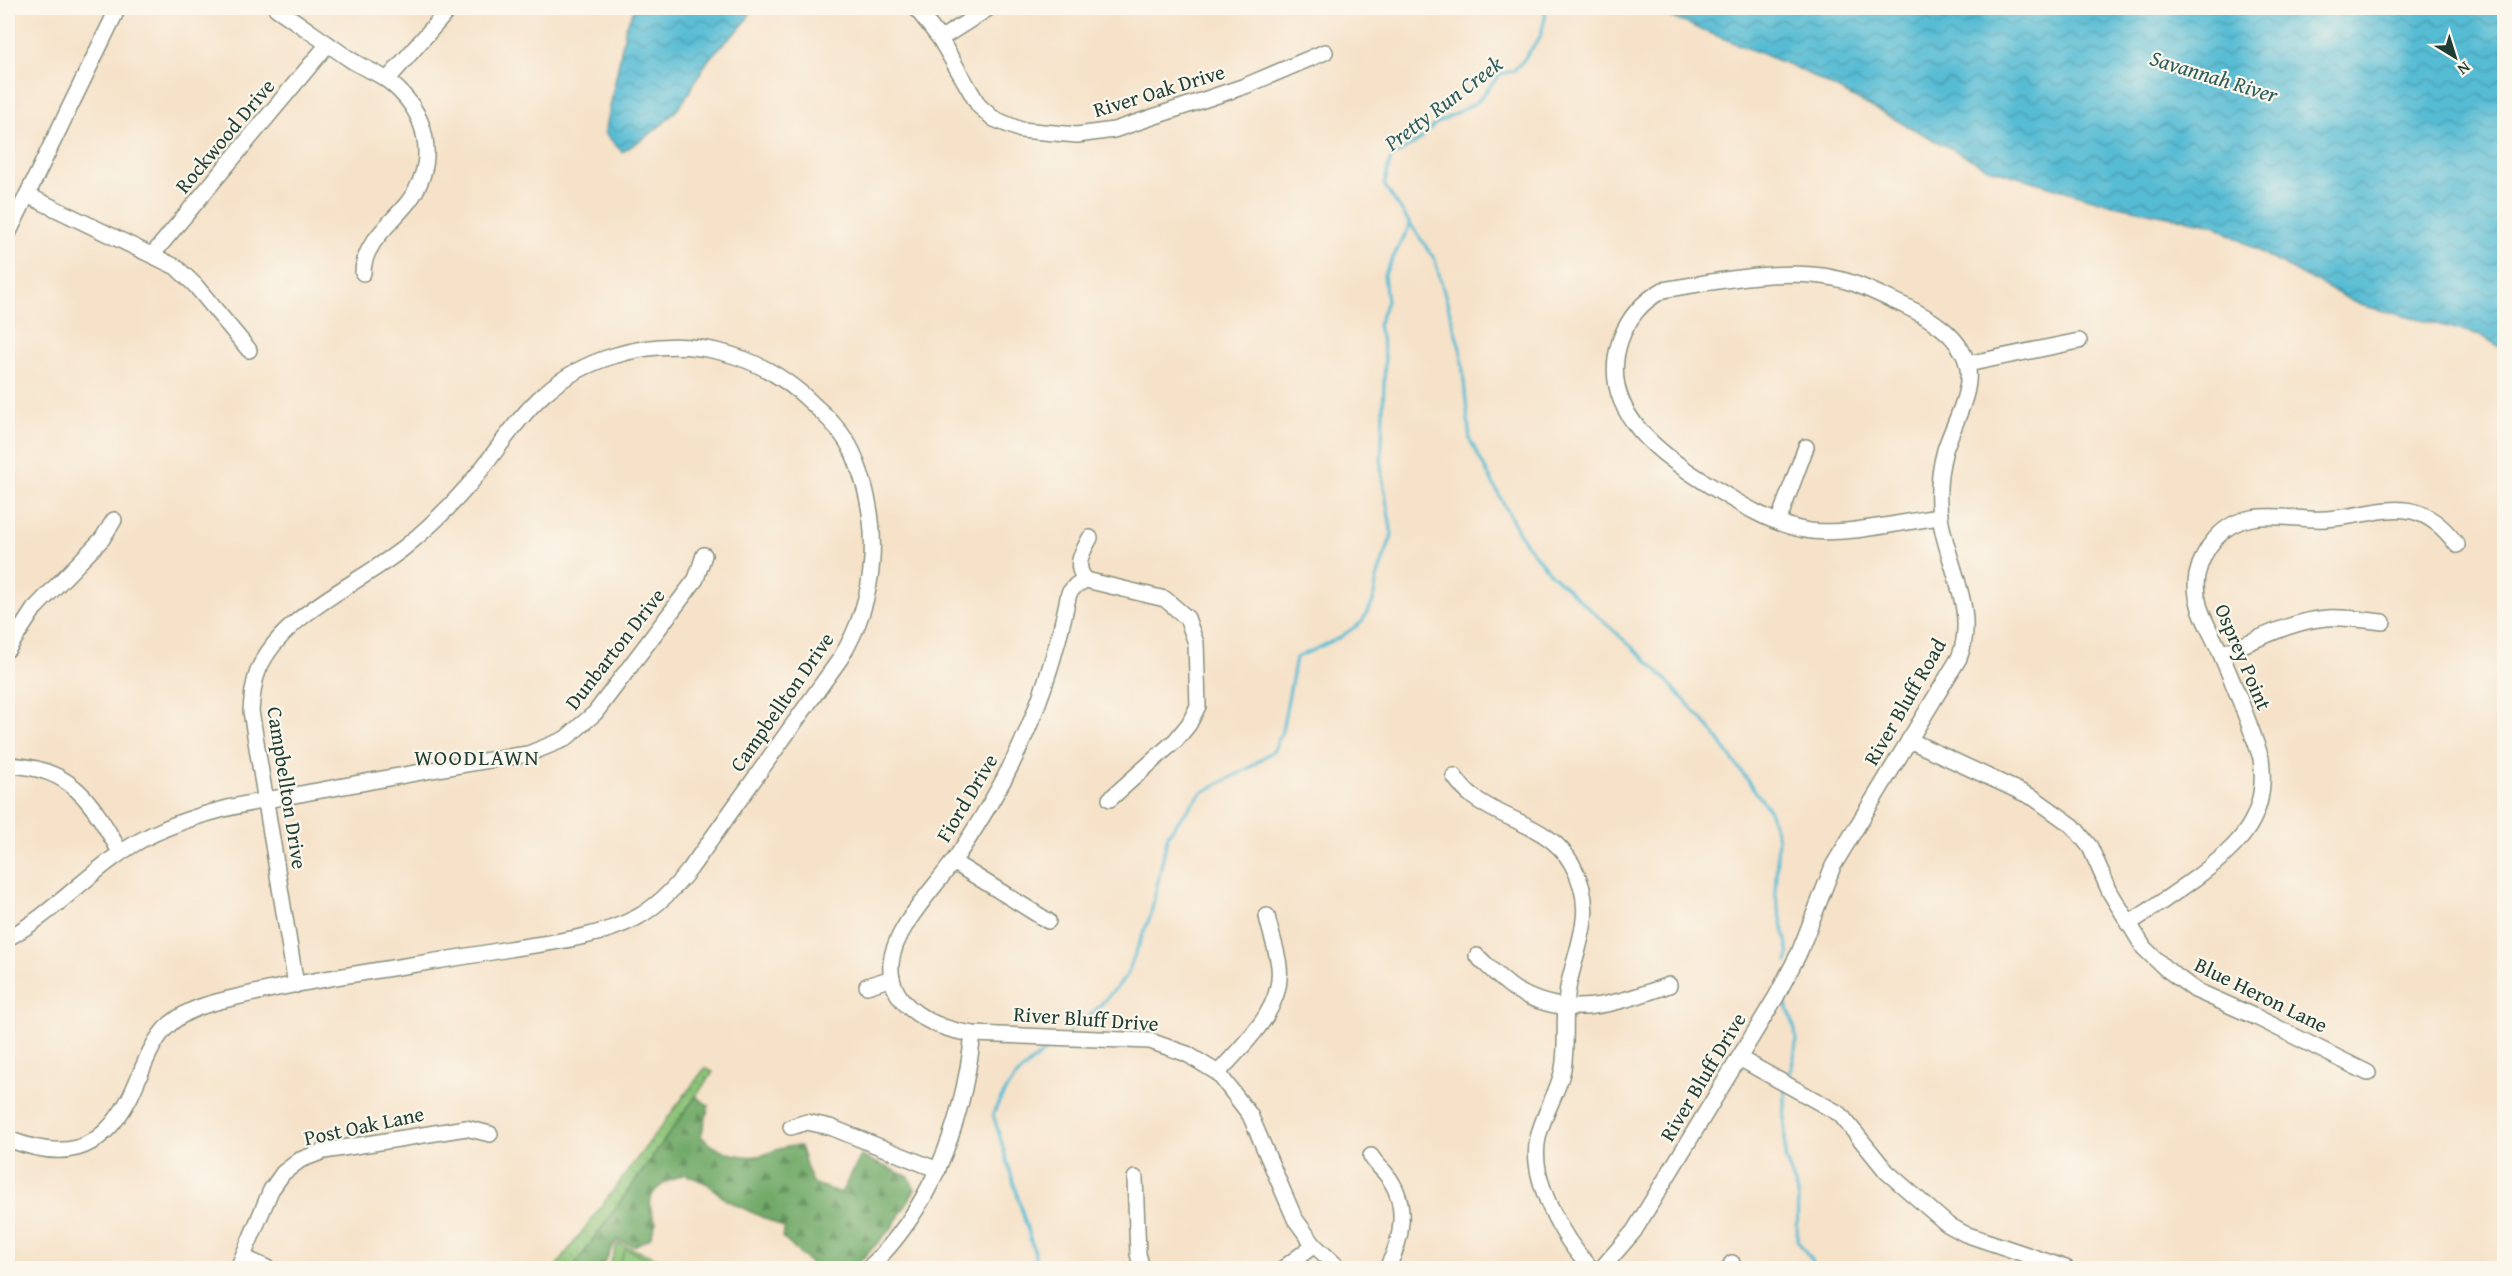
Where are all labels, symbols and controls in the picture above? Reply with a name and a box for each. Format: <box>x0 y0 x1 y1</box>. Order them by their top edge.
north arrow <box>2425 27 2485 87</box>
water label: Savannah River <box>2146 41 2283 111</box>
water label: Pretty Run Creek <box>1376 47 1510 159</box>
street label: River Oak Drive <box>1089 56 1229 125</box>
text: N <box>2452 56 2476 82</box>
street label: Rockwood Drive <box>167 71 282 200</box>
street label: Dunbarton Drive <box>557 581 672 716</box>
street label: Osprey Point <box>2207 599 2280 715</box>
street label: Campbellton Drive <box>722 626 841 778</box>
street label: River Bluff Road <box>1856 632 1954 771</box>
street label: Campbellton Drive <box>259 704 316 871</box>
district label: WOODLAWN <box>414 741 540 773</box>
street label: Fiord Drive <box>928 748 1005 848</box>
street label: Blue Heron Lane <box>2189 949 2333 1040</box>
street label: River Bluff Drive <box>1012 998 1160 1039</box>
street label: River Bluff Drive <box>1652 1006 1753 1147</box>
street label: Post Oak Lane <box>301 1098 427 1153</box>

